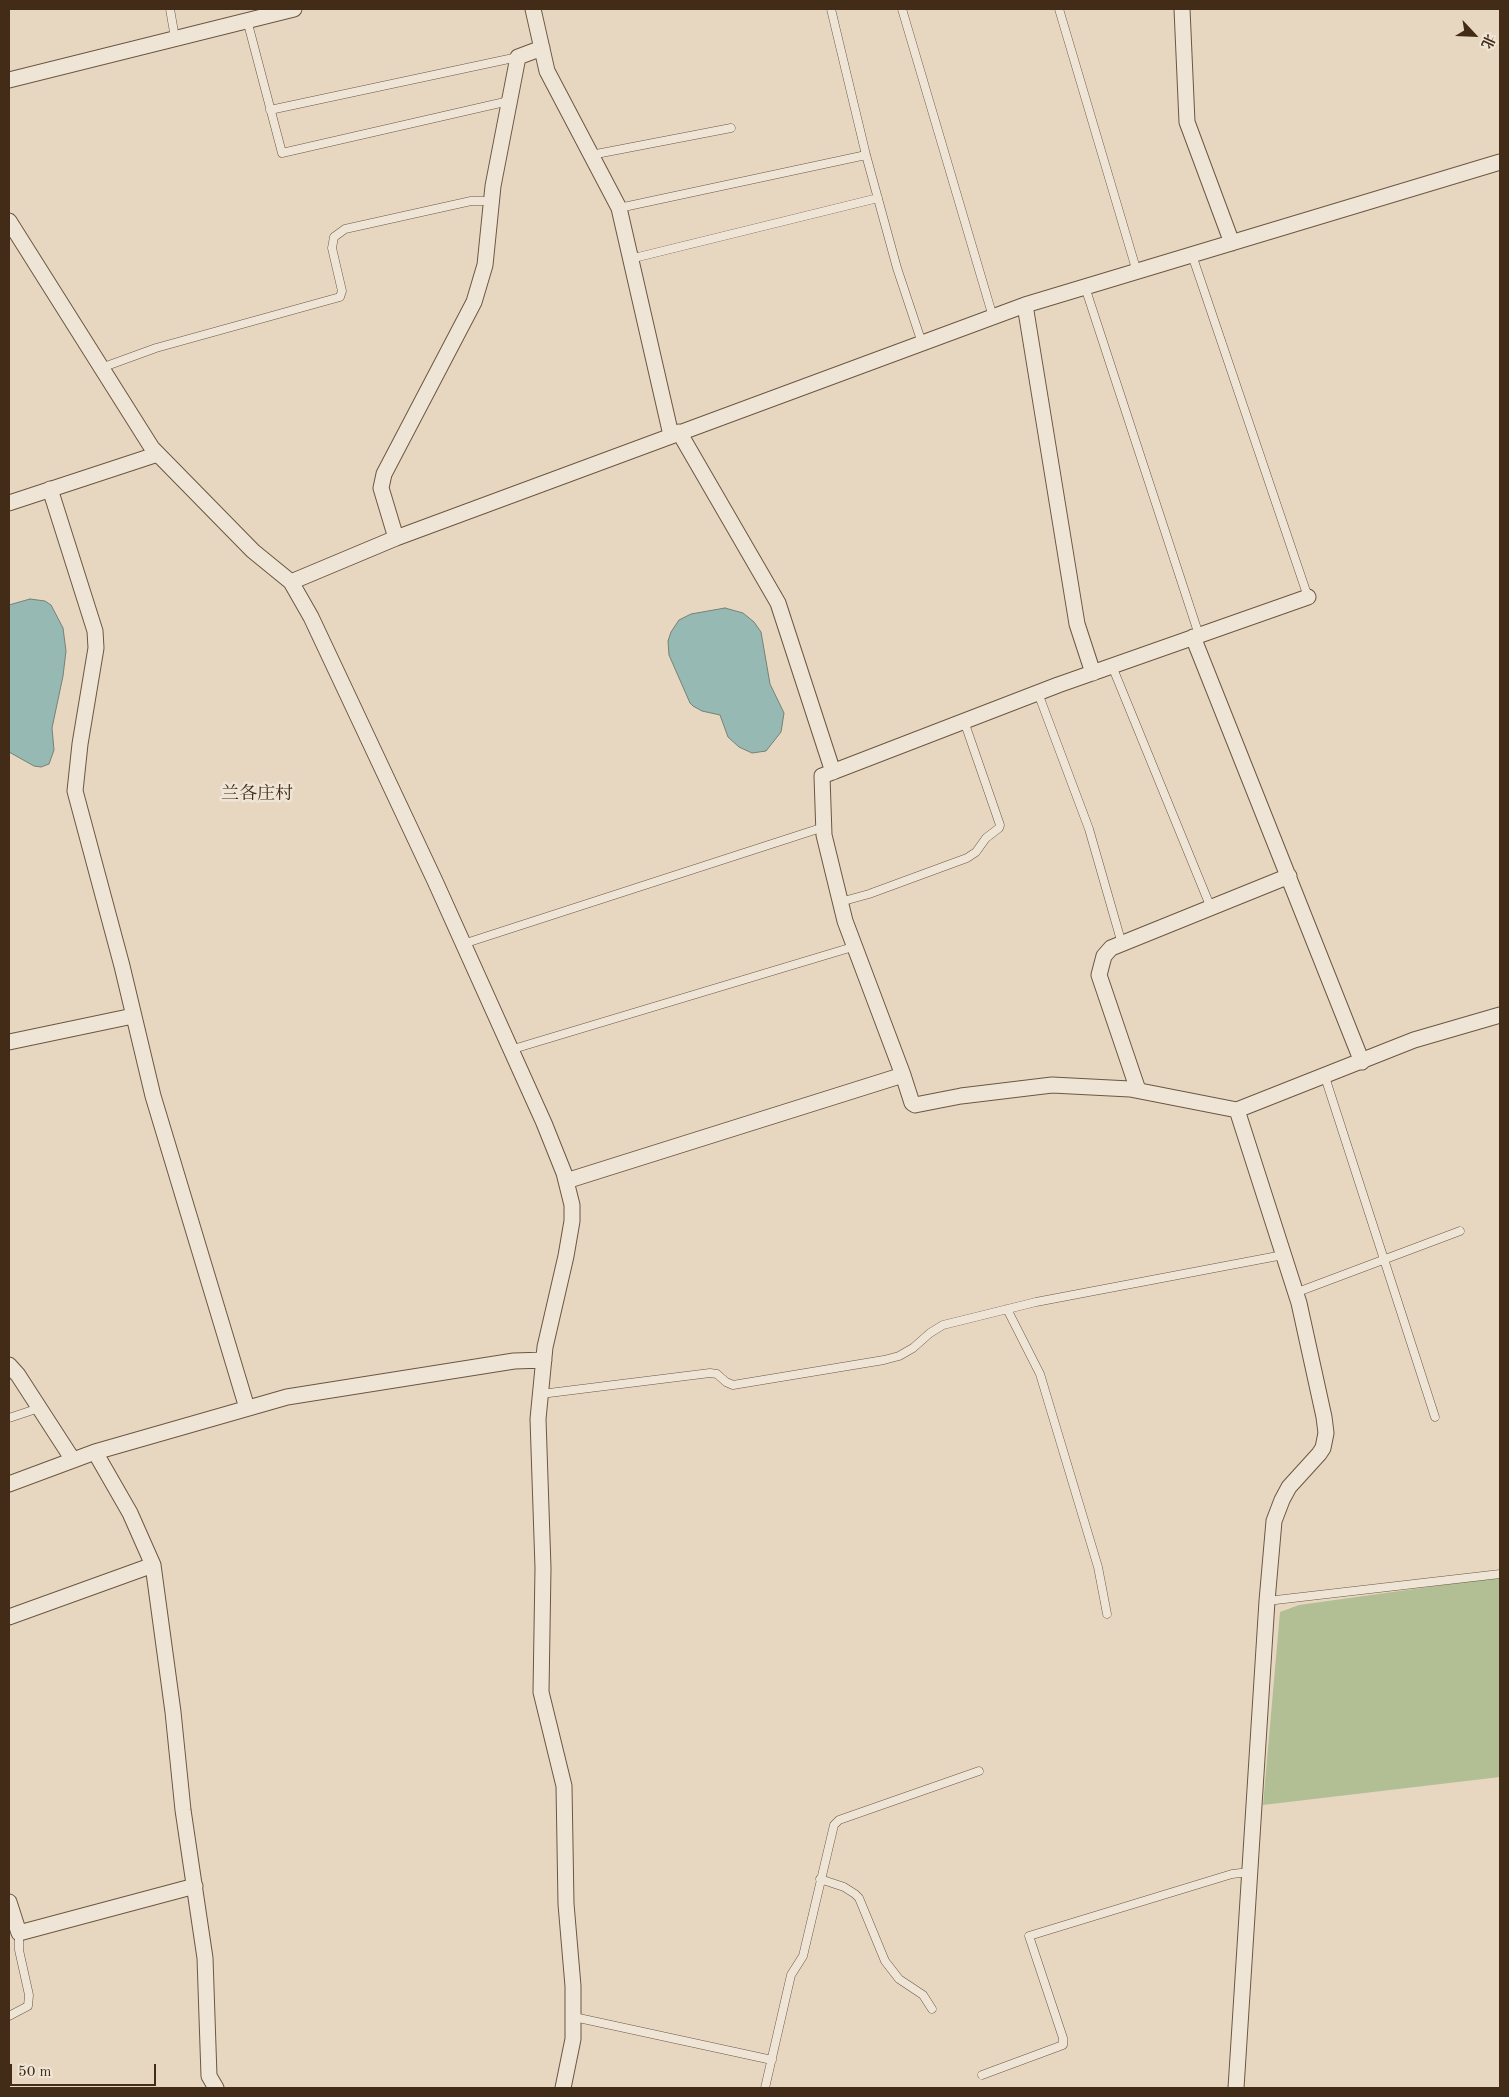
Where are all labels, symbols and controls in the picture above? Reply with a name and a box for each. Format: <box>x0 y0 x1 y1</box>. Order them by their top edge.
north arrow <box>1449 10 1499 60</box>
text: 北 <box>1478 32 1497 51</box>
district label: 兰各庄村 <box>221 783 293 805</box>
scale bar <box>12 2054 159 2086</box>
text: 50 m <box>18 2065 52 2080</box>

